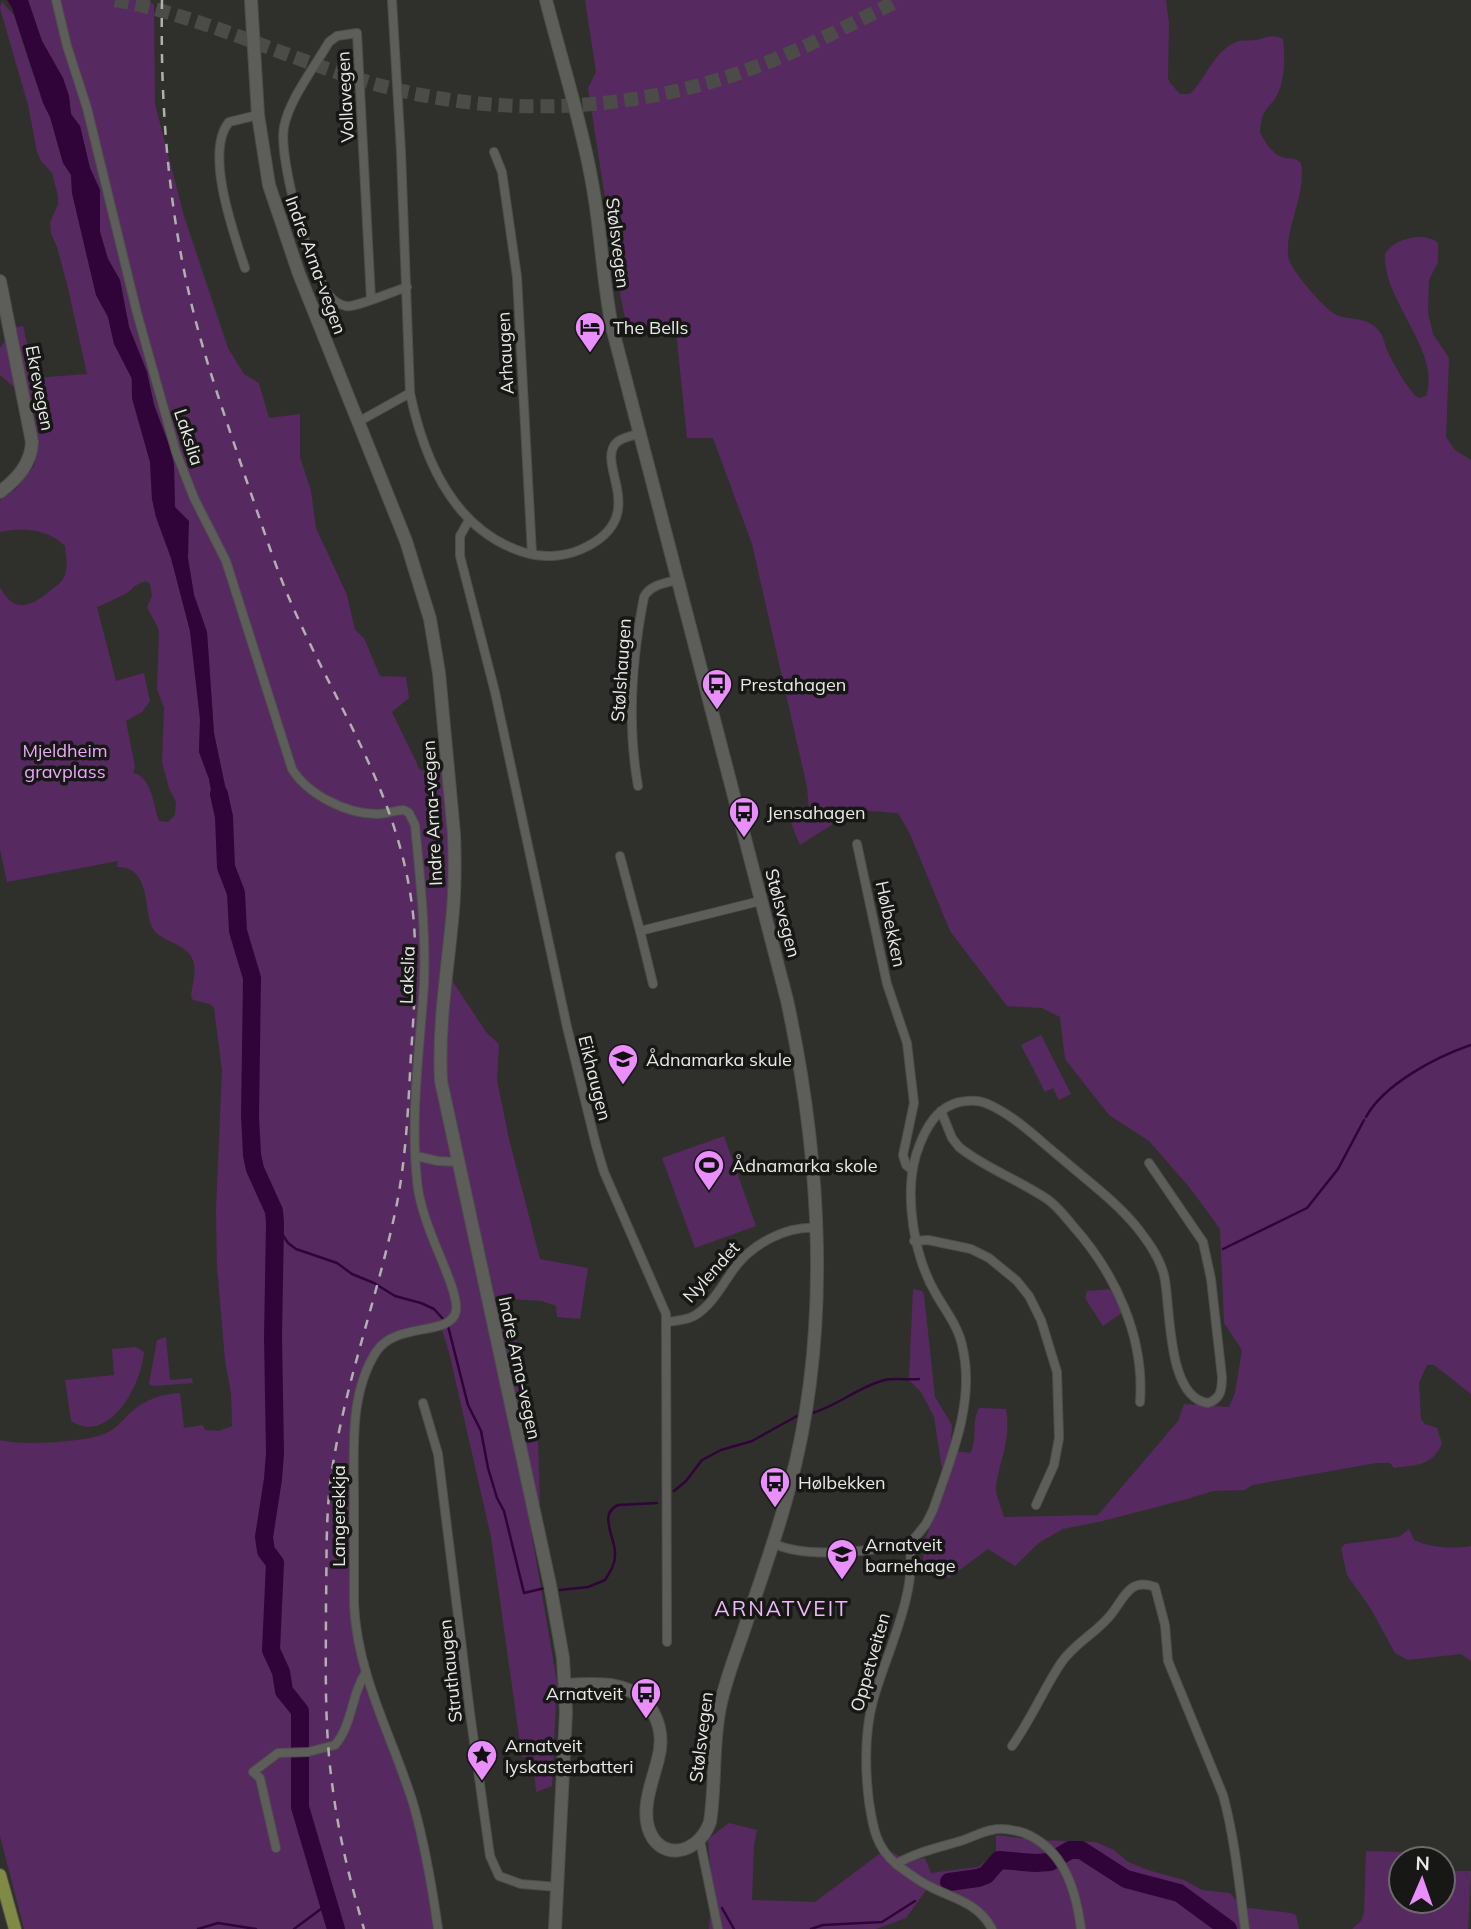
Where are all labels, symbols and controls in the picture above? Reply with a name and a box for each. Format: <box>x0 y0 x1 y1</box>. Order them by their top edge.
street label: Vollavegen <box>331 51 359 143</box>
street label: Indre Arna-vegen <box>280 193 352 337</box>
street label: Stølsvegen <box>601 196 635 290</box>
hotel icon: The Bells <box>573 310 607 354</box>
street label: Arhaugen <box>491 311 519 395</box>
place label: The Bells <box>613 316 689 339</box>
street label: Ekrevegen <box>20 343 60 433</box>
street label: Lakslia <box>169 406 209 468</box>
street label: Stølshaugen <box>606 617 636 723</box>
bus stop icon: Prestahagen <box>700 667 734 711</box>
place label: Prestahagen <box>740 673 846 696</box>
park label: Mjeldheim gravplass <box>22 739 108 783</box>
street label: Indre Arna-vegen <box>417 740 447 886</box>
bus stop icon: Jensahagen <box>727 795 761 839</box>
place label: Jensahagen <box>767 801 866 824</box>
street label: Stølsvegen <box>760 866 806 960</box>
street label: Hølbekken <box>871 879 911 969</box>
street label: Lakslia <box>394 946 420 1004</box>
street label: Eikhaugen <box>573 1033 617 1123</box>
school or university icon: Ådnamarka skule <box>606 1042 640 1086</box>
place label: Ådnamarka skule <box>646 1048 792 1071</box>
sports icon: Ådnamarka skole <box>692 1148 726 1192</box>
place label: Ådnamarka skole <box>732 1154 877 1177</box>
street label: Nylendet <box>678 1237 744 1307</box>
street label: Indre Arna-vegen <box>494 1294 546 1442</box>
street label: Langerekkja <box>327 1465 350 1567</box>
bus stop icon: Hølbekken <box>758 1465 792 1509</box>
place label: Hølbekken <box>798 1471 886 1494</box>
place label: Arnatveit barnehage <box>865 1533 955 1577</box>
school or university icon: Arnatveit barnehage <box>825 1537 859 1581</box>
district label: ARNATVEIT <box>714 1595 850 1621</box>
street label: Oppetveiten <box>845 1610 895 1714</box>
street label: Struthaugen <box>433 1618 467 1724</box>
bus stop icon: Arnatveit <box>629 1676 663 1720</box>
place label: Arnatveit <box>546 1682 623 1705</box>
street label: Stølsvegen <box>684 1690 718 1784</box>
place label: Arnatveit lyskasterbatteri <box>505 1734 633 1778</box>
place icon: Arnatveit lyskasterbatteri <box>465 1738 499 1782</box>
north arrow <box>1387 1845 1457 1915</box>
text: N <box>1415 1851 1430 1875</box>

